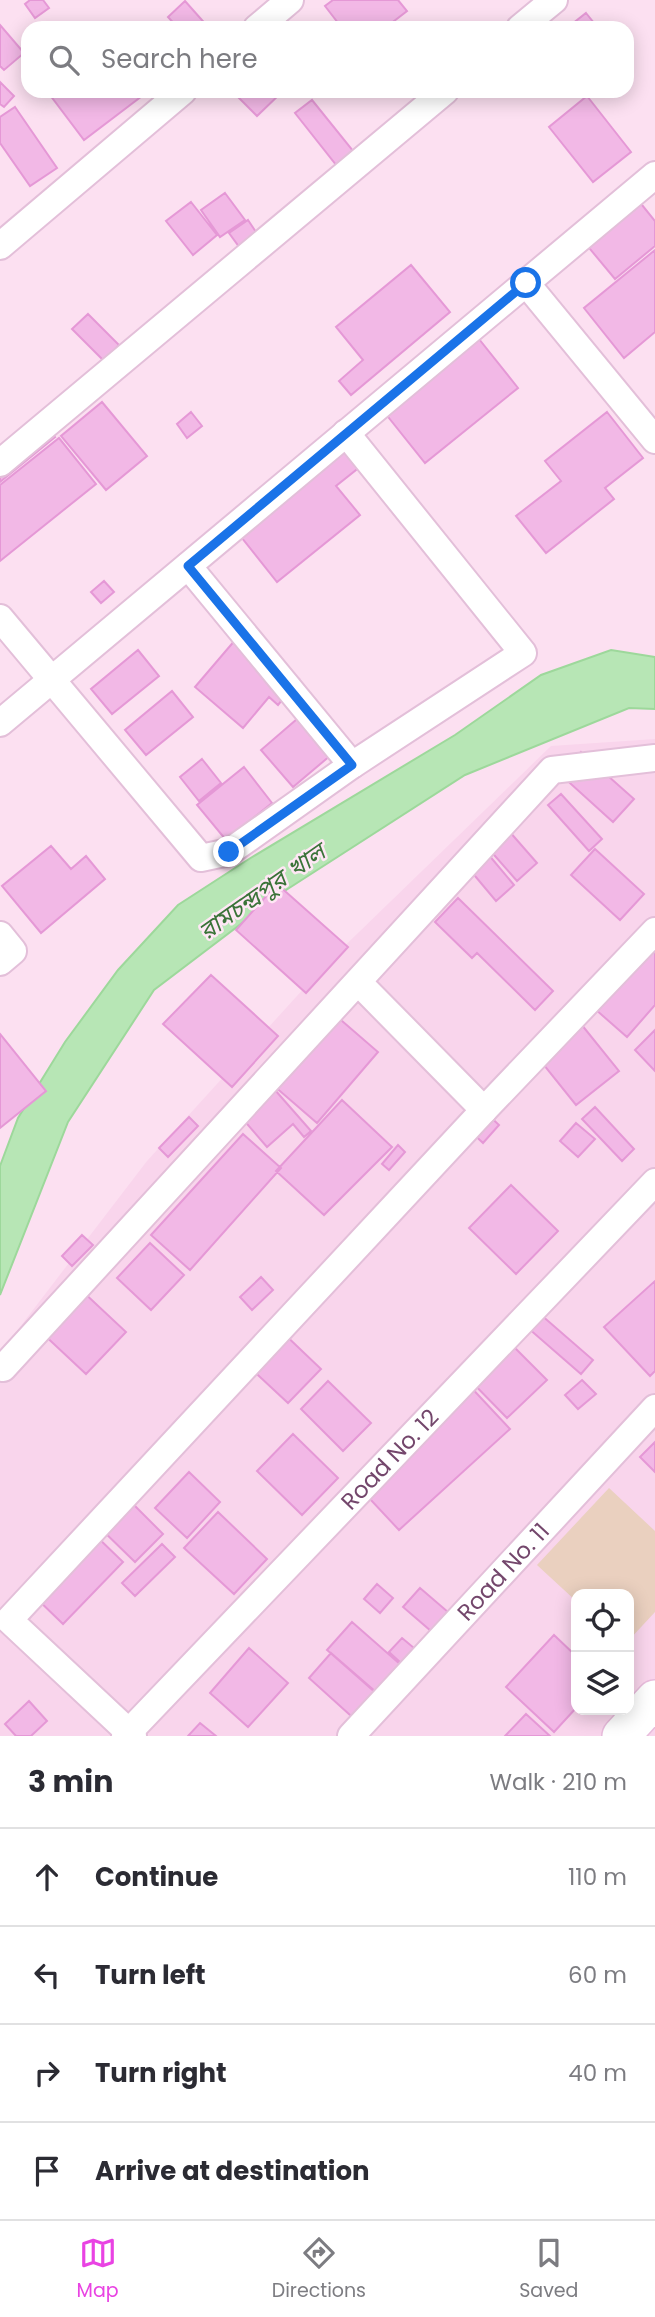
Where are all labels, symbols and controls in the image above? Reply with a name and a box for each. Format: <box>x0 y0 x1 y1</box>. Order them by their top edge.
search box <box>21 21 634 98</box>
icon: search <box>45 41 83 79</box>
text: Search here <box>101 41 258 77</box>
route start <box>510 267 541 298</box>
water label: রামচন্দ্রপুর খাল <box>192 833 335 947</box>
route end <box>213 836 244 867</box>
street label: Road No. 12 <box>334 1402 446 1517</box>
street label: Road No. 11 <box>450 1516 557 1628</box>
map controls <box>571 1589 634 1715</box>
button: locate <box>571 1589 634 1652</box>
button: layers <box>571 1652 634 1715</box>
text: 3 min <box>28 1760 113 1803</box>
text: Walk · 210 m <box>489 1766 627 1798</box>
icon: ahead <box>28 1858 66 1896</box>
text: Continue <box>95 1859 218 1895</box>
text: 110 m <box>568 1861 627 1893</box>
icon: left <box>28 1956 66 1994</box>
text: Turn left <box>95 1957 206 1993</box>
text: 60 m <box>568 1959 627 1991</box>
icon: right <box>28 2054 66 2092</box>
text: Turn right <box>95 2055 227 2091</box>
text: 40 m <box>568 2057 627 2089</box>
icon: arrive <box>28 2152 66 2190</box>
text: Arrive at destination <box>95 2153 370 2189</box>
tab: Map <box>77 2234 119 2305</box>
tab: Directions <box>272 2234 366 2305</box>
tab: Saved <box>519 2234 578 2305</box>

